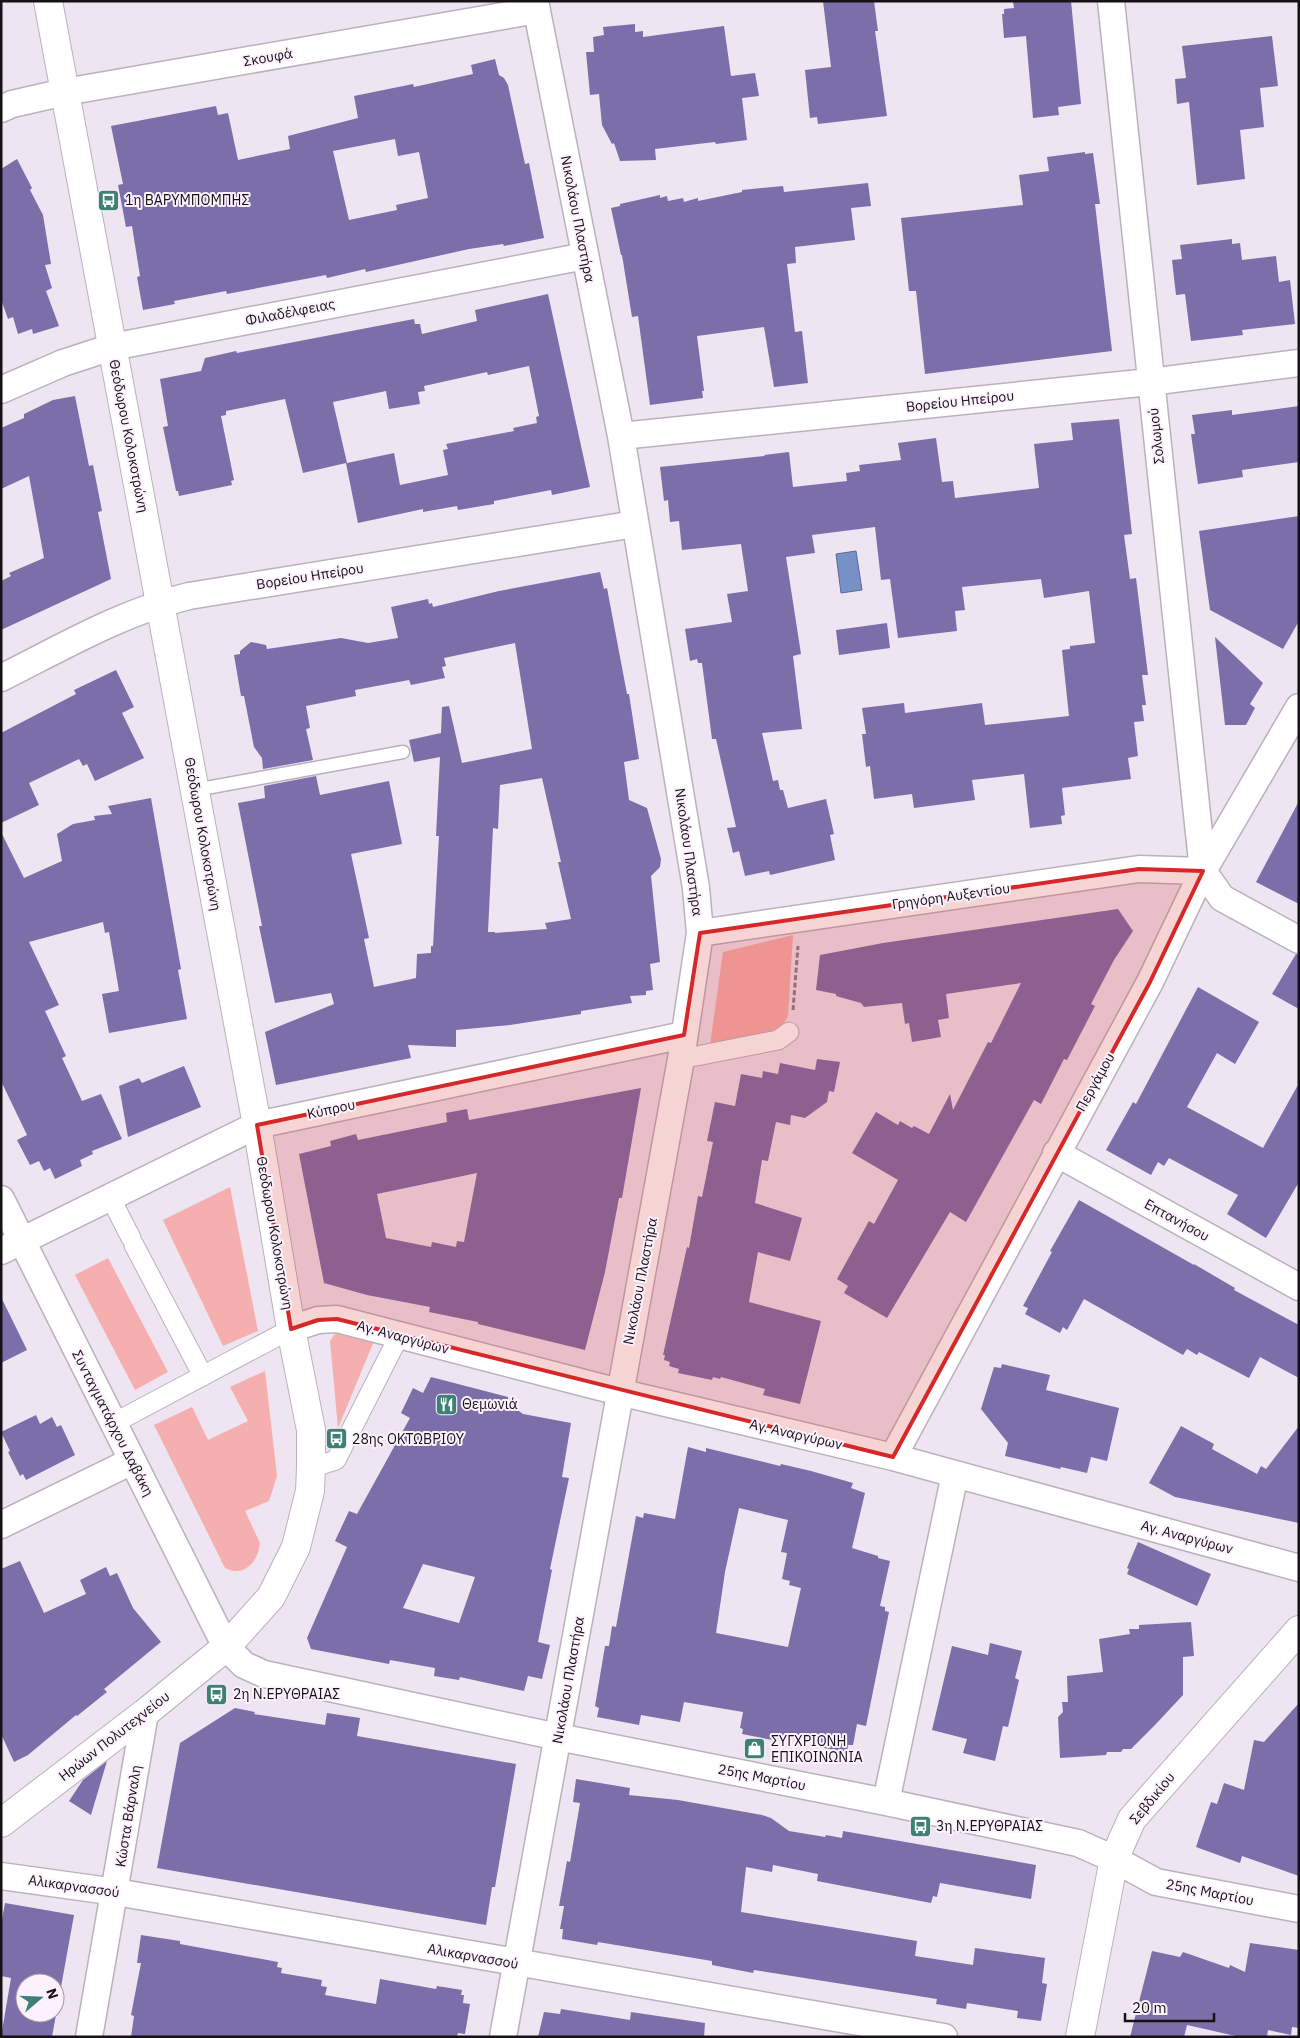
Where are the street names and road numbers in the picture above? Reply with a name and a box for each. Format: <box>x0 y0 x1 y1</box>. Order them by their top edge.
street label: Σκουφά <box>242 44 294 70</box>
street label: Νικολάου Πλαστήρα <box>557 154 599 284</box>
street label: Φιλαδέλφειας <box>244 294 337 330</box>
street label: Θεόδωρου Κολοκοτρώνη <box>105 358 153 514</box>
street label: Βορείου Ηπείρου <box>905 386 1015 416</box>
street label: Σολωμού <box>1144 407 1168 465</box>
street label: Βορείου Ηπείρου <box>255 559 365 593</box>
street label: Θεόδωρου Κολοκοτρώνη <box>181 756 225 912</box>
street label: Νικολάου Πλαστήρα <box>671 787 707 917</box>
street label: Γρηγόρη Αυξεντίου <box>891 879 1011 913</box>
street label: Περγάμου <box>1071 1049 1119 1115</box>
street label: Κύπρου <box>305 1095 357 1123</box>
street label: Θεόδωρου Κολοκοτρώνη <box>253 1155 297 1311</box>
street label: Επτανήσου <box>1141 1195 1213 1245</box>
street label: Νικολάου Πλαστήρα <box>619 1216 661 1346</box>
street label: Αγ. Αναργύρων <box>355 1316 451 1358</box>
street label: Συνταγματάρχου Δαβάκη <box>68 1347 158 1499</box>
street label: Αγ. Αναργύρων <box>748 1415 844 1453</box>
street label: Αγ. Αναργύρων <box>1139 1516 1235 1558</box>
street label: Νικολάου Πλαστήρα <box>548 1615 588 1745</box>
street label: Ηρώων Πολυτεχνείου <box>55 1687 173 1785</box>
street label: 25ης Μαρτίου <box>716 1760 808 1794</box>
street label: Κώστα Βάρναλη <box>111 1764 145 1868</box>
street label: Σεβδικίου <box>1125 1768 1179 1828</box>
street label: Αλικαρνασσού <box>27 1871 121 1901</box>
street label: 25ης Μαρτίου <box>1164 1875 1256 1909</box>
street label: Αλικαρνασσού <box>426 1939 520 1973</box>

